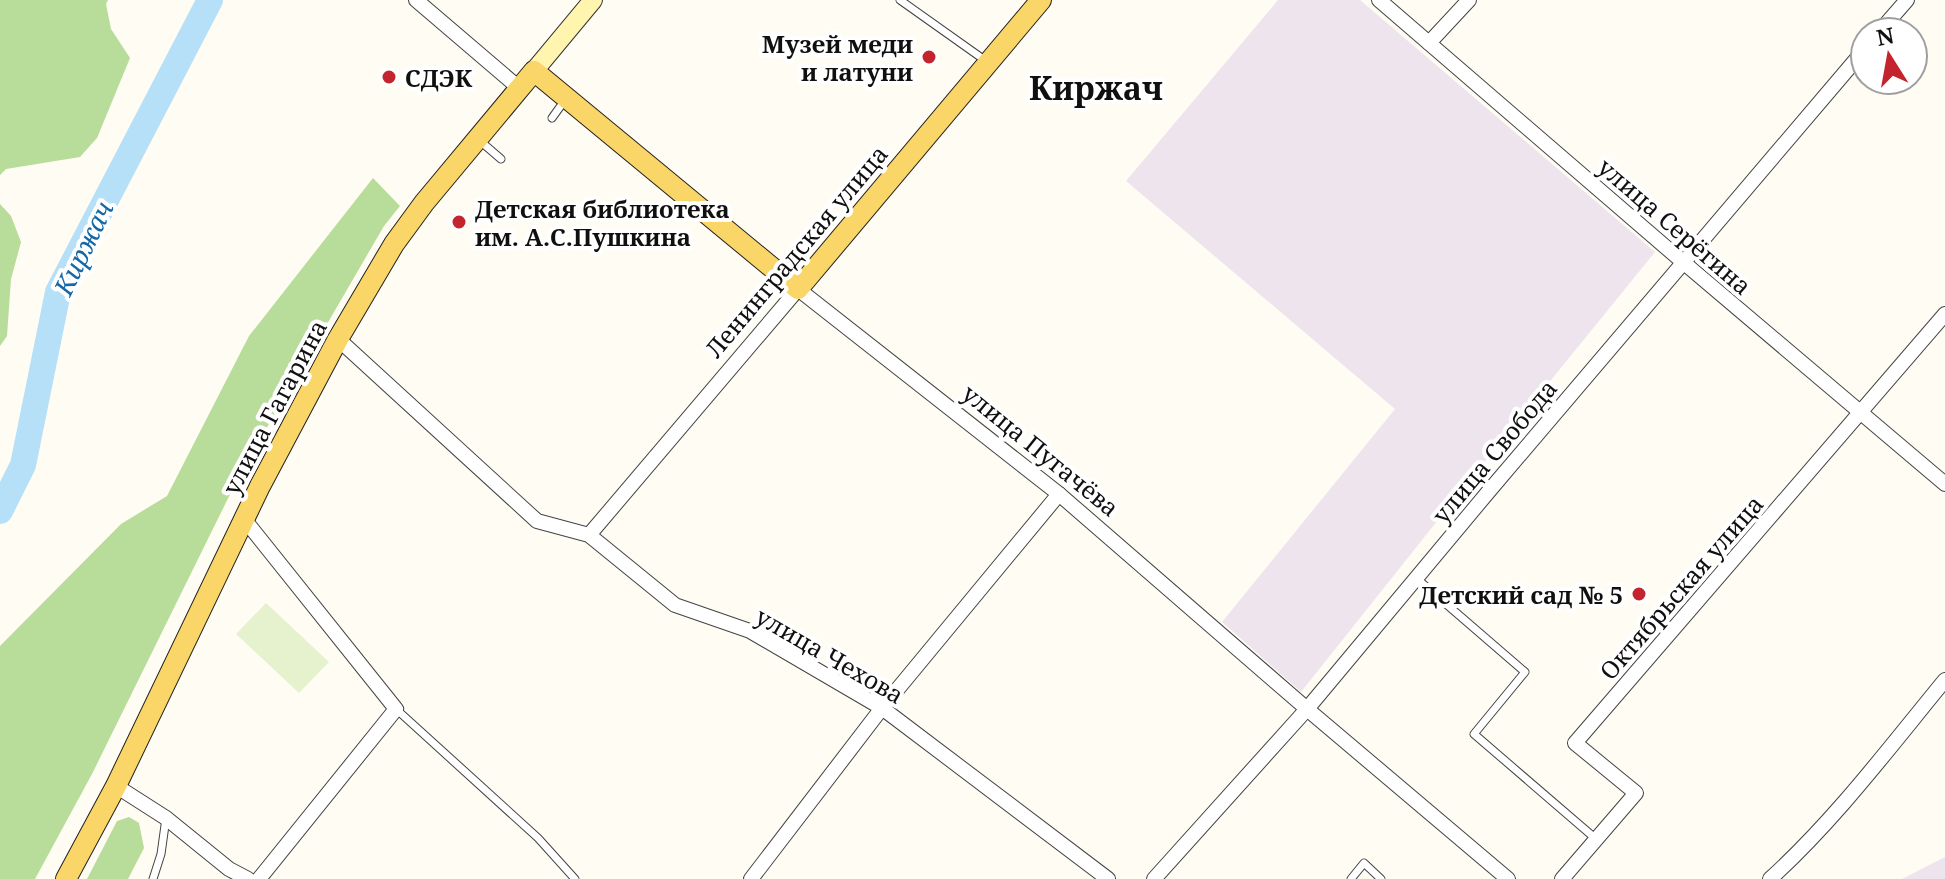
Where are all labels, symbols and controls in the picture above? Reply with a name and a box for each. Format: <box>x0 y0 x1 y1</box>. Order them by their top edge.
north arrow <box>1849 16 1929 96</box>
text: N <box>1874 19 1896 52</box>
place label: Музей меди и латуни <box>762 27 913 88</box>
marker: Музей меди и латуни <box>920 48 938 66</box>
place label: СДЭК <box>405 61 473 94</box>
district label: Киржач <box>1029 66 1163 109</box>
marker: СДЭК <box>380 68 398 86</box>
street label: Ленинградская улица <box>697 138 895 364</box>
street label: улица Серёгина <box>1591 150 1759 302</box>
place label: Детская библиотека им. А.С.Пушкина <box>475 192 730 253</box>
water label: Киржач <box>44 194 121 302</box>
marker: Детская библиотека им. А.С.Пушкина <box>450 213 468 231</box>
street label: улица Гагарина <box>214 314 334 500</box>
street label: улица Свобода <box>1424 372 1564 530</box>
street label: улица Пугачёва <box>956 376 1126 524</box>
street label: Октябрьская улица <box>1592 488 1770 686</box>
place label: Детский сад № 5 <box>1419 578 1623 611</box>
marker: Детский сад № 5 <box>1630 585 1648 603</box>
street label: улица Чехова <box>750 599 910 711</box>

